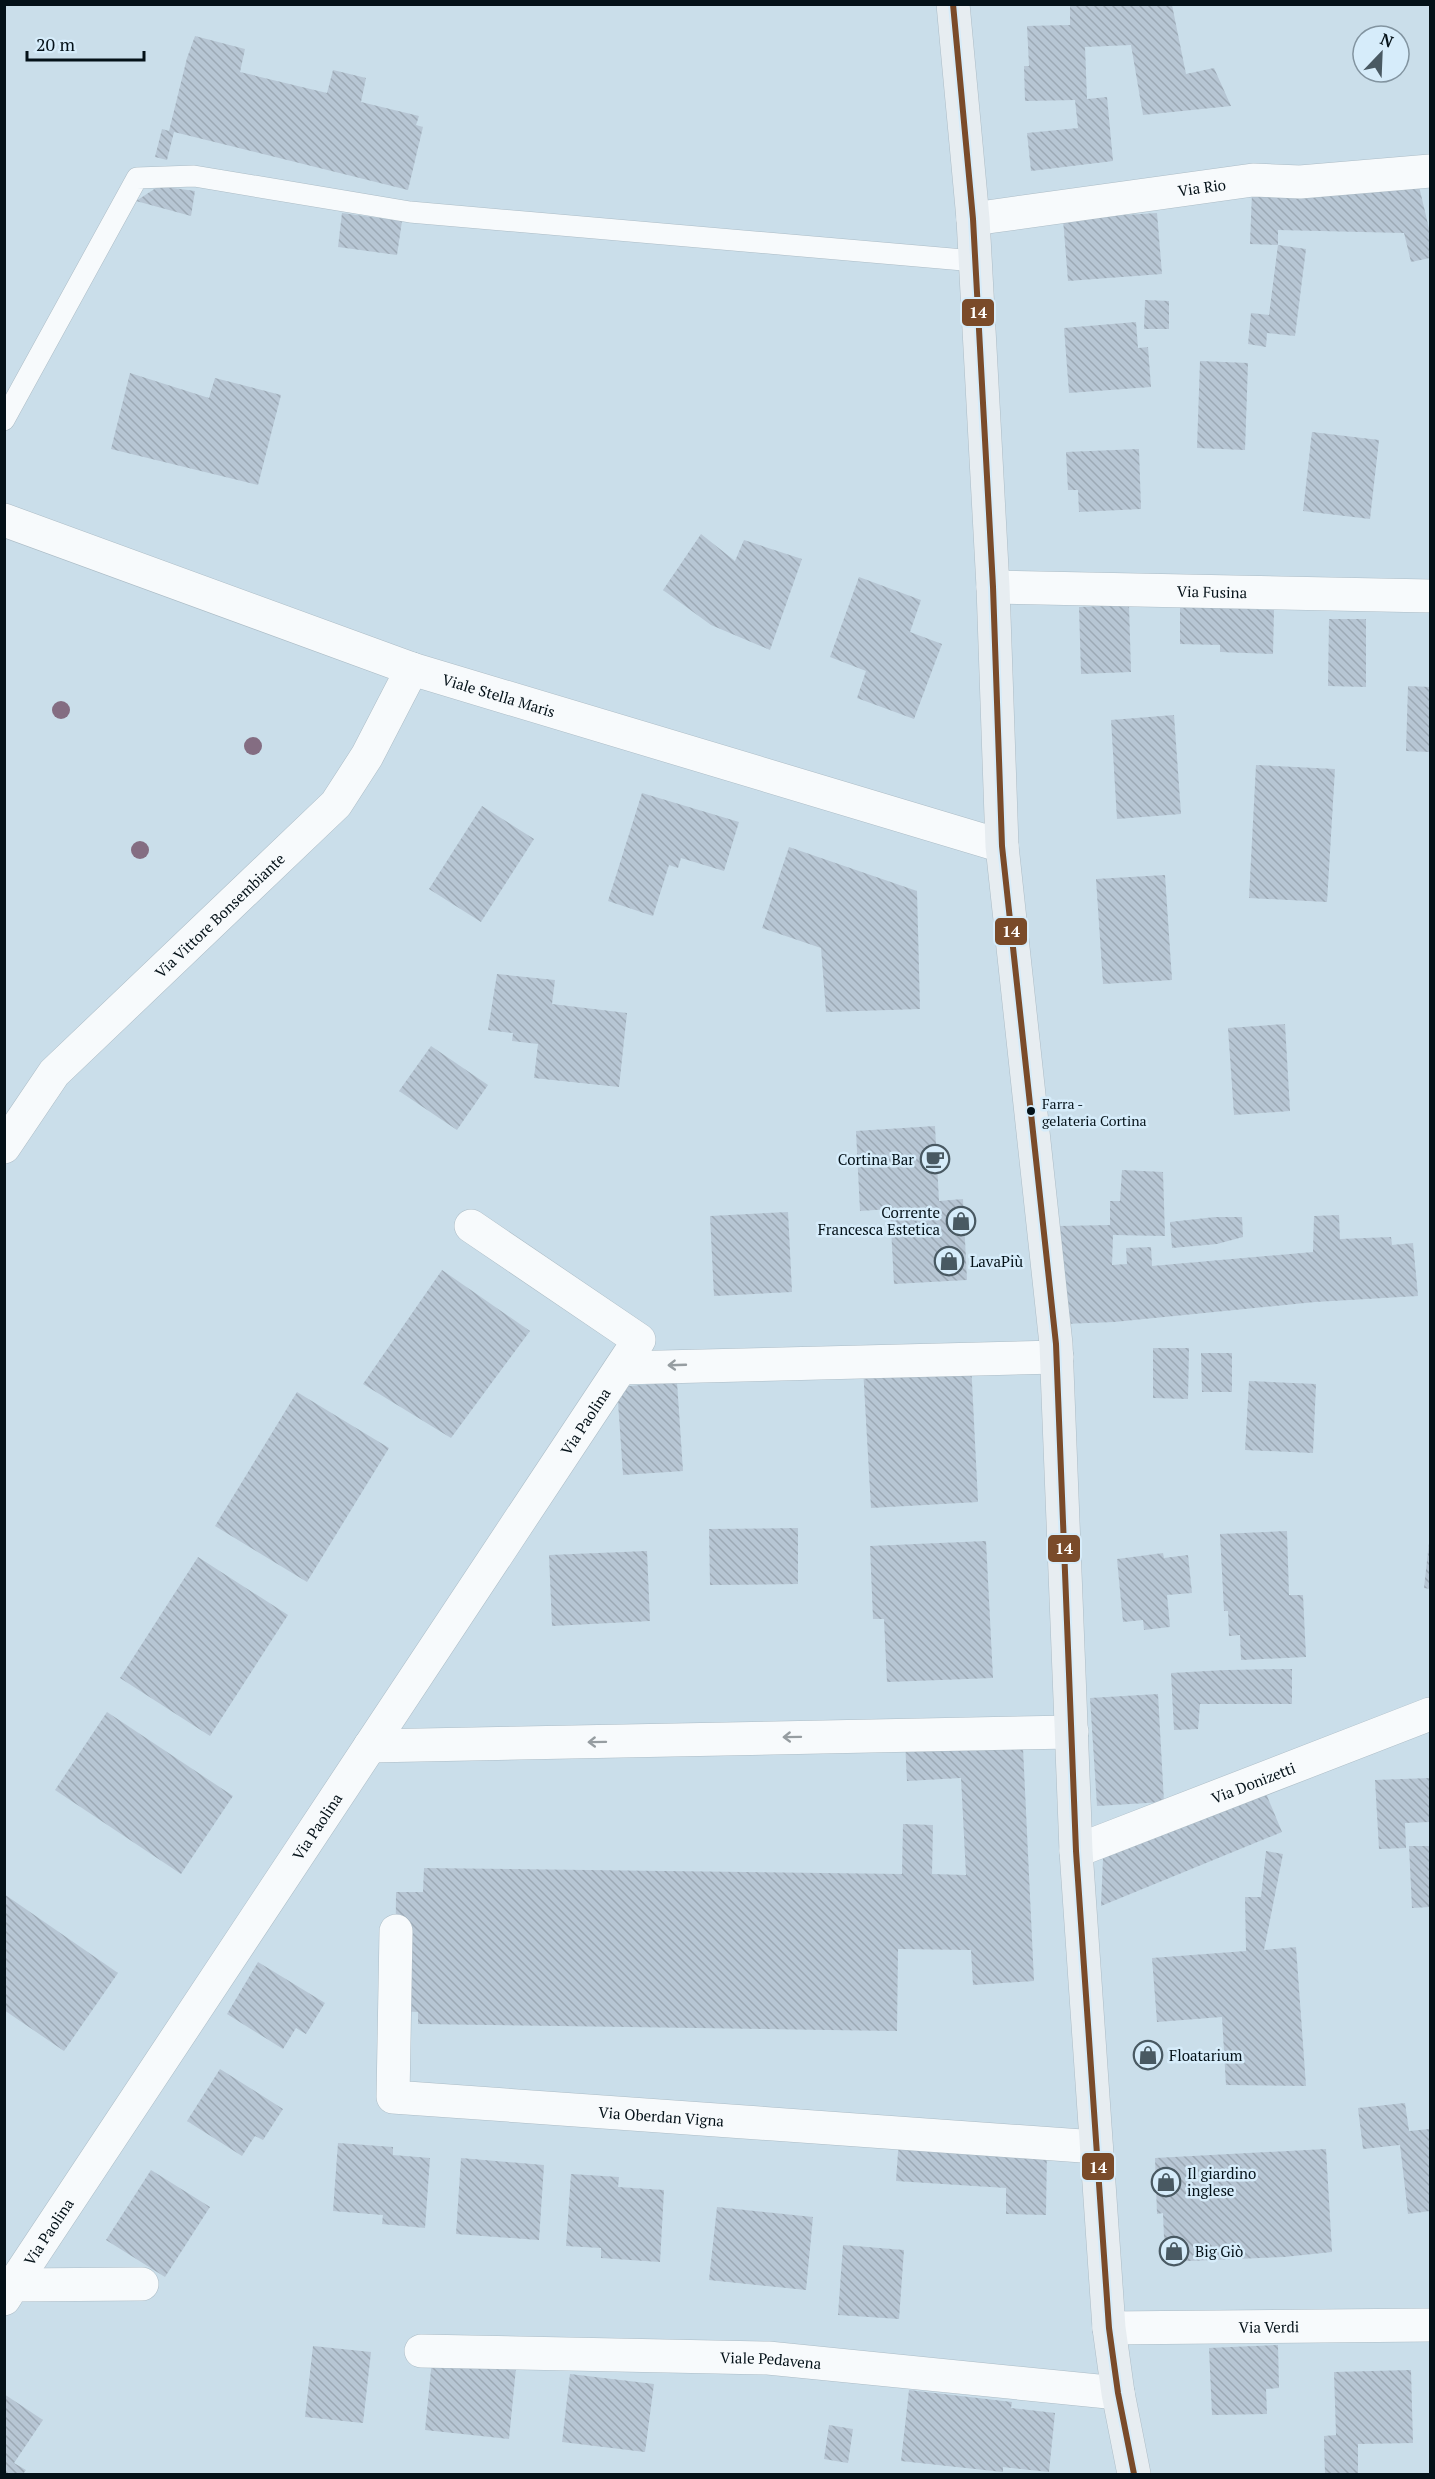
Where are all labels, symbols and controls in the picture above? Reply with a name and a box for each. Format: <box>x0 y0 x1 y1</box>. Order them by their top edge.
scale bar <box>27 24 144 62</box>
north arrow <box>1351 24 1411 84</box>
text: N <box>1377 28 1397 53</box>
text: 20 m <box>36 32 76 56</box>
street label: Via Rio <box>1176 174 1227 200</box>
line badge: 14 <box>961 298 995 327</box>
text: 14 <box>969 301 987 323</box>
street label: Via Fusina <box>1177 581 1248 602</box>
street label: Viale Stella Maris <box>440 669 558 721</box>
street label: Via Vittore Bonsembiante <box>150 848 289 982</box>
line badge: 14 <box>994 917 1028 946</box>
text: 14 <box>1002 920 1020 942</box>
place label: Farra - gelateria Cortina <box>1042 1094 1147 1130</box>
marker: Farra - gelateria Cortina <box>1025 1105 1037 1117</box>
cafe icon: Cortina Bar <box>919 1143 951 1175</box>
place label: Cortina Bar <box>838 1149 914 1169</box>
place label: Corrente Francesca Estetica <box>818 1202 940 1239</box>
shop icon: Corrente Francesca Estetica <box>945 1205 977 1237</box>
shop icon: LavaPiù <box>933 1245 965 1277</box>
place label: LavaPiù <box>970 1251 1023 1271</box>
one-way arrow <box>668 1360 688 1371</box>
street label: Via Paolina <box>556 1384 615 1459</box>
line badge: 14 <box>1047 1534 1081 1563</box>
text: 14 <box>1055 1537 1073 1559</box>
one-way arrow <box>782 1732 802 1743</box>
one-way arrow <box>587 1736 607 1747</box>
street label: Via Donizetti <box>1208 1757 1298 1808</box>
street label: Via Paolina <box>287 1789 346 1864</box>
shop icon: Floatarium <box>1132 2039 1164 2071</box>
place label: Floatarium <box>1169 2045 1243 2065</box>
street label: Via Oberdan Vigna <box>598 2102 725 2131</box>
line badge: 14 <box>1081 2152 1115 2181</box>
text: 14 <box>1089 2156 1107 2178</box>
place label: Il giardino inglese <box>1187 2163 1256 2200</box>
shop icon: Il giardino inglese <box>1150 2166 1182 2198</box>
street label: Via Paolina <box>19 2194 78 2269</box>
shop icon: Big Giò <box>1158 2235 1190 2267</box>
place label: Big Giò <box>1195 2241 1243 2261</box>
street label: Via Verdi <box>1239 2316 1299 2337</box>
street label: Viale Pedavena <box>720 2347 823 2373</box>

